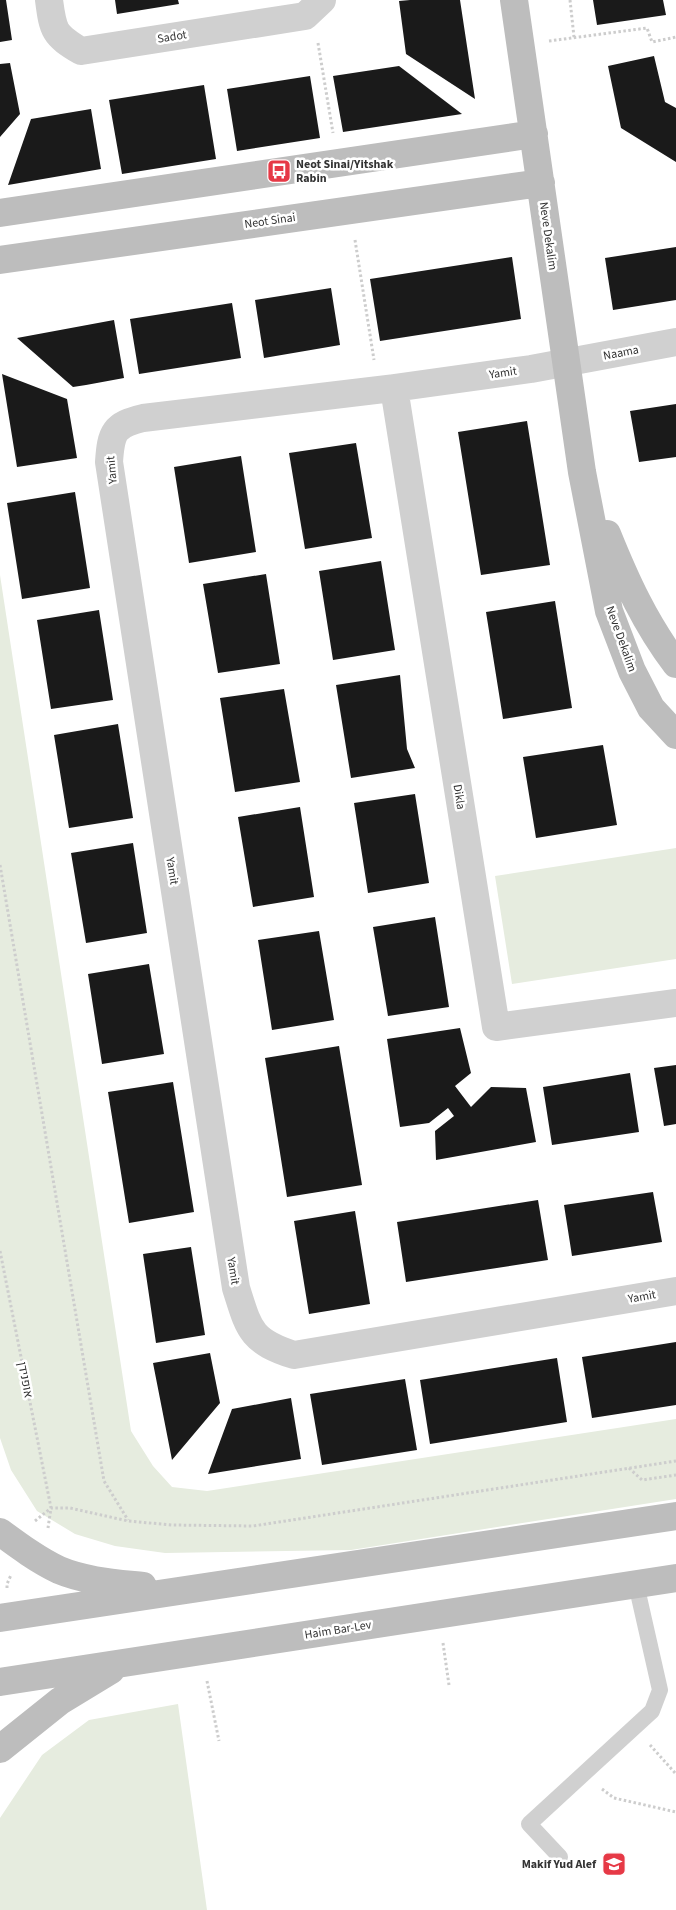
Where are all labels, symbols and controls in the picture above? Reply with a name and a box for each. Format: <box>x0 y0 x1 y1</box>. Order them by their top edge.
street label: Sadot <box>156 26 188 48</box>
place label: Neot Sinai/Yitshak Rabin <box>296 156 394 187</box>
bus stop icon: Neot Sinai/Yitshak Rabin <box>266 158 292 184</box>
street label: Neve Dekalim <box>535 201 561 271</box>
street label: Neot Sinai <box>243 209 297 233</box>
street label: Naama <box>602 341 640 365</box>
street label: Yamit <box>487 363 518 383</box>
street label: Yamit <box>102 455 122 486</box>
street label: Neve Dekalim <box>601 604 641 674</box>
street label: Dikla <box>449 783 469 811</box>
street label: Yamit <box>161 855 183 886</box>
street label: Yamit <box>222 1255 244 1286</box>
street label: Yamit <box>626 1286 657 1308</box>
street label: אופנידן <box>13 1360 37 1400</box>
street label: Haim Bar-Lev <box>303 1616 373 1644</box>
school or university icon: Makif Yud Alef <box>601 1851 627 1877</box>
place label: Makif Yud Alef <box>522 1856 597 1873</box>

